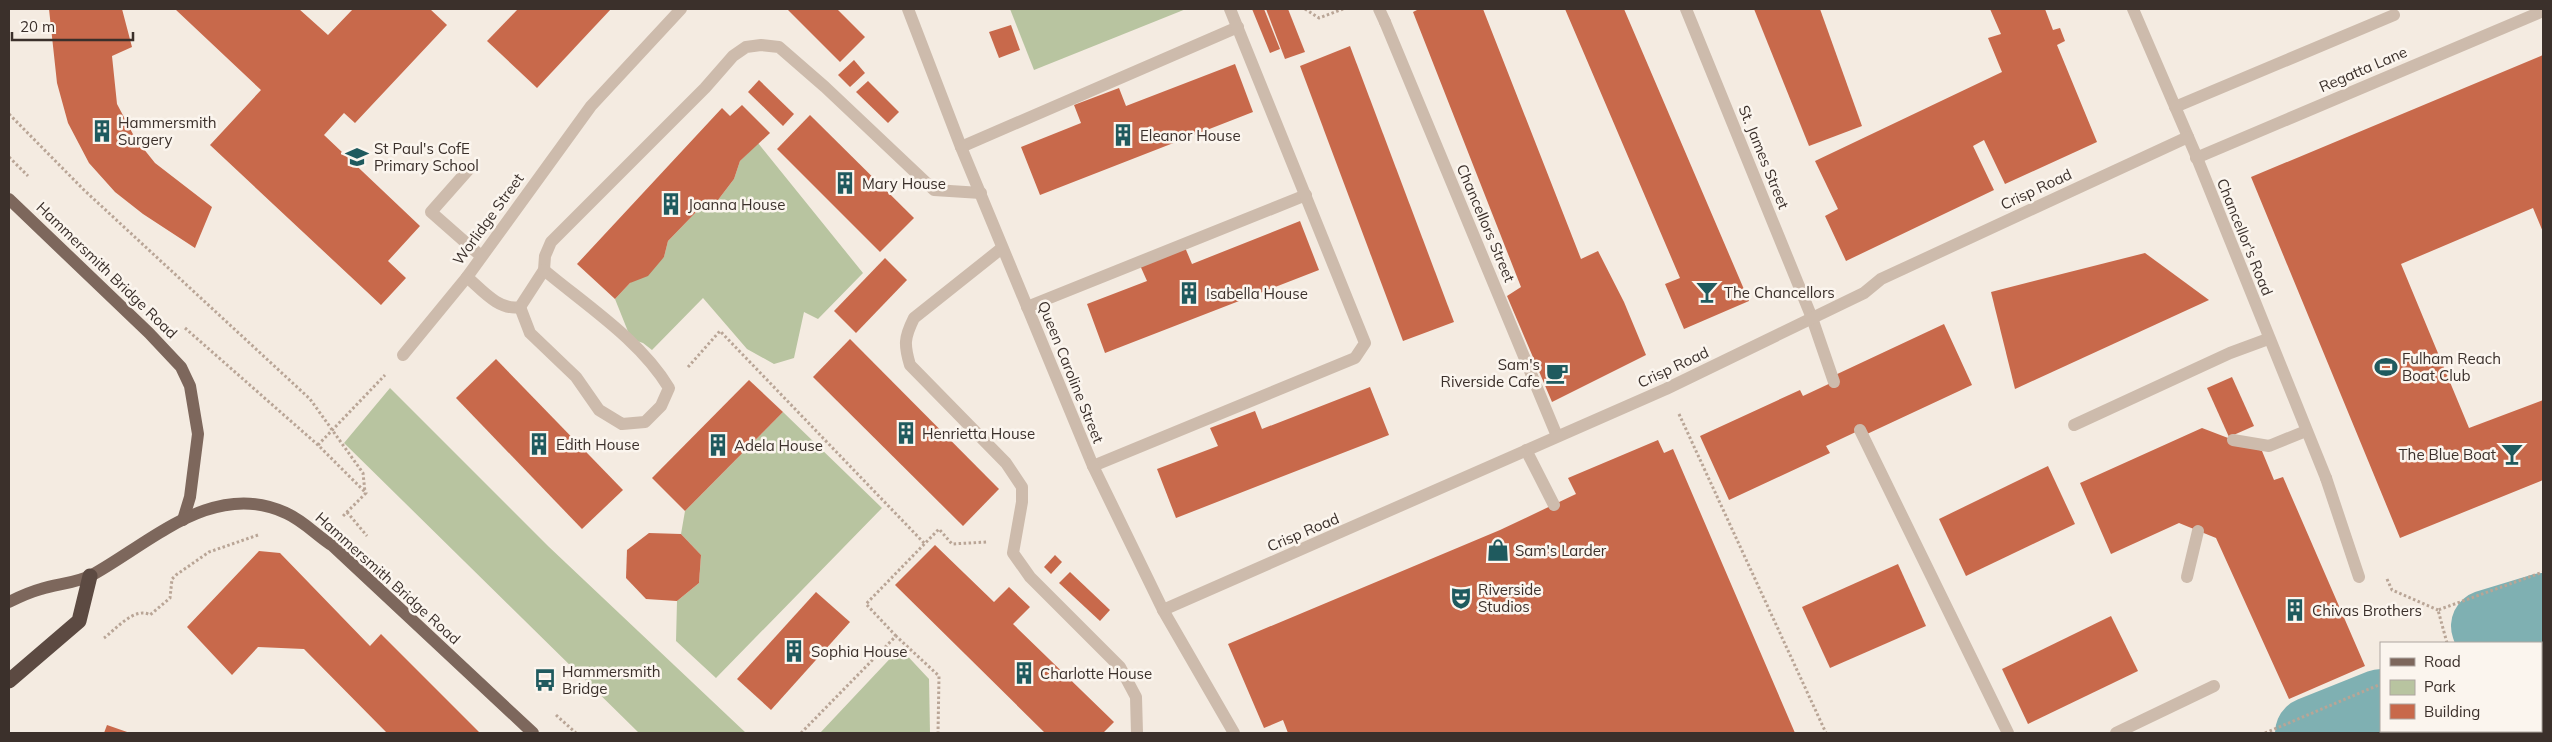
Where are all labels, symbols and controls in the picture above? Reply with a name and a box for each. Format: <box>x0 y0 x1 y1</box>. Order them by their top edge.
scale bar <box>12 10 134 42</box>
text: 20 m <box>20 17 55 36</box>
street label: Regatta Lane <box>2316 42 2410 96</box>
street label: St. James Street <box>1735 102 1793 212</box>
place label: Hammersmith Surgery <box>118 113 217 149</box>
building icon: Hammersmith Surgery <box>89 118 115 144</box>
building icon: Eleanor House <box>1110 122 1136 148</box>
place label: Eleanor House <box>1140 126 1241 145</box>
place label: St Paul's CofE Primary School <box>374 139 479 175</box>
school or university icon: St Paul's CofE Primary School <box>344 144 370 170</box>
street label: Chancellors Street <box>1453 161 1519 285</box>
street label: Crisp Road <box>1997 164 2075 214</box>
street label: Worlidge Street <box>448 170 528 268</box>
building icon: Mary House <box>832 170 858 196</box>
place label: Mary House <box>862 174 946 193</box>
street label: Chancellor's Road <box>2213 176 2277 298</box>
building icon: Joanna House <box>658 191 684 217</box>
place label: Joanna House <box>688 195 785 214</box>
street label: Hammersmith Bridge Road <box>33 198 181 342</box>
bar icon: The Chancellors <box>1694 279 1720 305</box>
building icon: Isabella House <box>1176 280 1202 306</box>
place label: The Chancellors <box>1724 283 1835 302</box>
place label: Isabella House <box>1206 284 1308 303</box>
street label: Queen Caroline Street <box>1034 298 1108 446</box>
street label: Crisp Road <box>1634 342 1712 392</box>
place label: Fulham Reach Boat Club <box>2402 349 2501 385</box>
sports icon: Fulham Reach Boat Club <box>2373 354 2399 380</box>
place label: Sam's Riverside Cafe <box>1441 355 1540 391</box>
cafe icon: Sam's Riverside Cafe <box>1544 360 1570 386</box>
building icon: Henrietta House <box>893 420 919 446</box>
place label: Henrietta House <box>922 424 1035 443</box>
building icon: Edith House <box>526 431 552 457</box>
building icon: Adela House <box>705 432 731 458</box>
place label: Edith House <box>556 435 640 454</box>
place label: Adela House <box>734 436 823 455</box>
bar icon: The Blue Boat <box>2499 441 2525 467</box>
place label: The Blue Boat <box>2399 445 2496 464</box>
street label: Hammersmith Bridge Road <box>312 508 464 648</box>
street label: Crisp Road <box>1264 508 1342 556</box>
shop icon: Sam's Larder <box>1485 537 1511 563</box>
place label: Sam's Larder <box>1515 541 1607 560</box>
place label: Riverside Studios <box>1478 580 1542 616</box>
theatre icon: Riverside Studios <box>1448 585 1474 611</box>
building icon: Chivas Brothers <box>2282 597 2308 623</box>
place label: Chivas Brothers <box>2312 601 2422 620</box>
building icon: Sophia House <box>781 638 807 664</box>
place label: Sophia House <box>811 642 908 661</box>
legend <box>2380 642 2542 732</box>
text: Road <box>2424 652 2461 671</box>
building icon: Charlotte House <box>1011 660 1037 686</box>
place label: Hammersmith Bridge <box>562 662 661 698</box>
place label: Charlotte House <box>1040 664 1152 683</box>
bus stop icon: Hammersmith Bridge <box>532 667 558 693</box>
text: Park <box>2424 677 2456 696</box>
text: Building <box>2424 702 2480 721</box>

